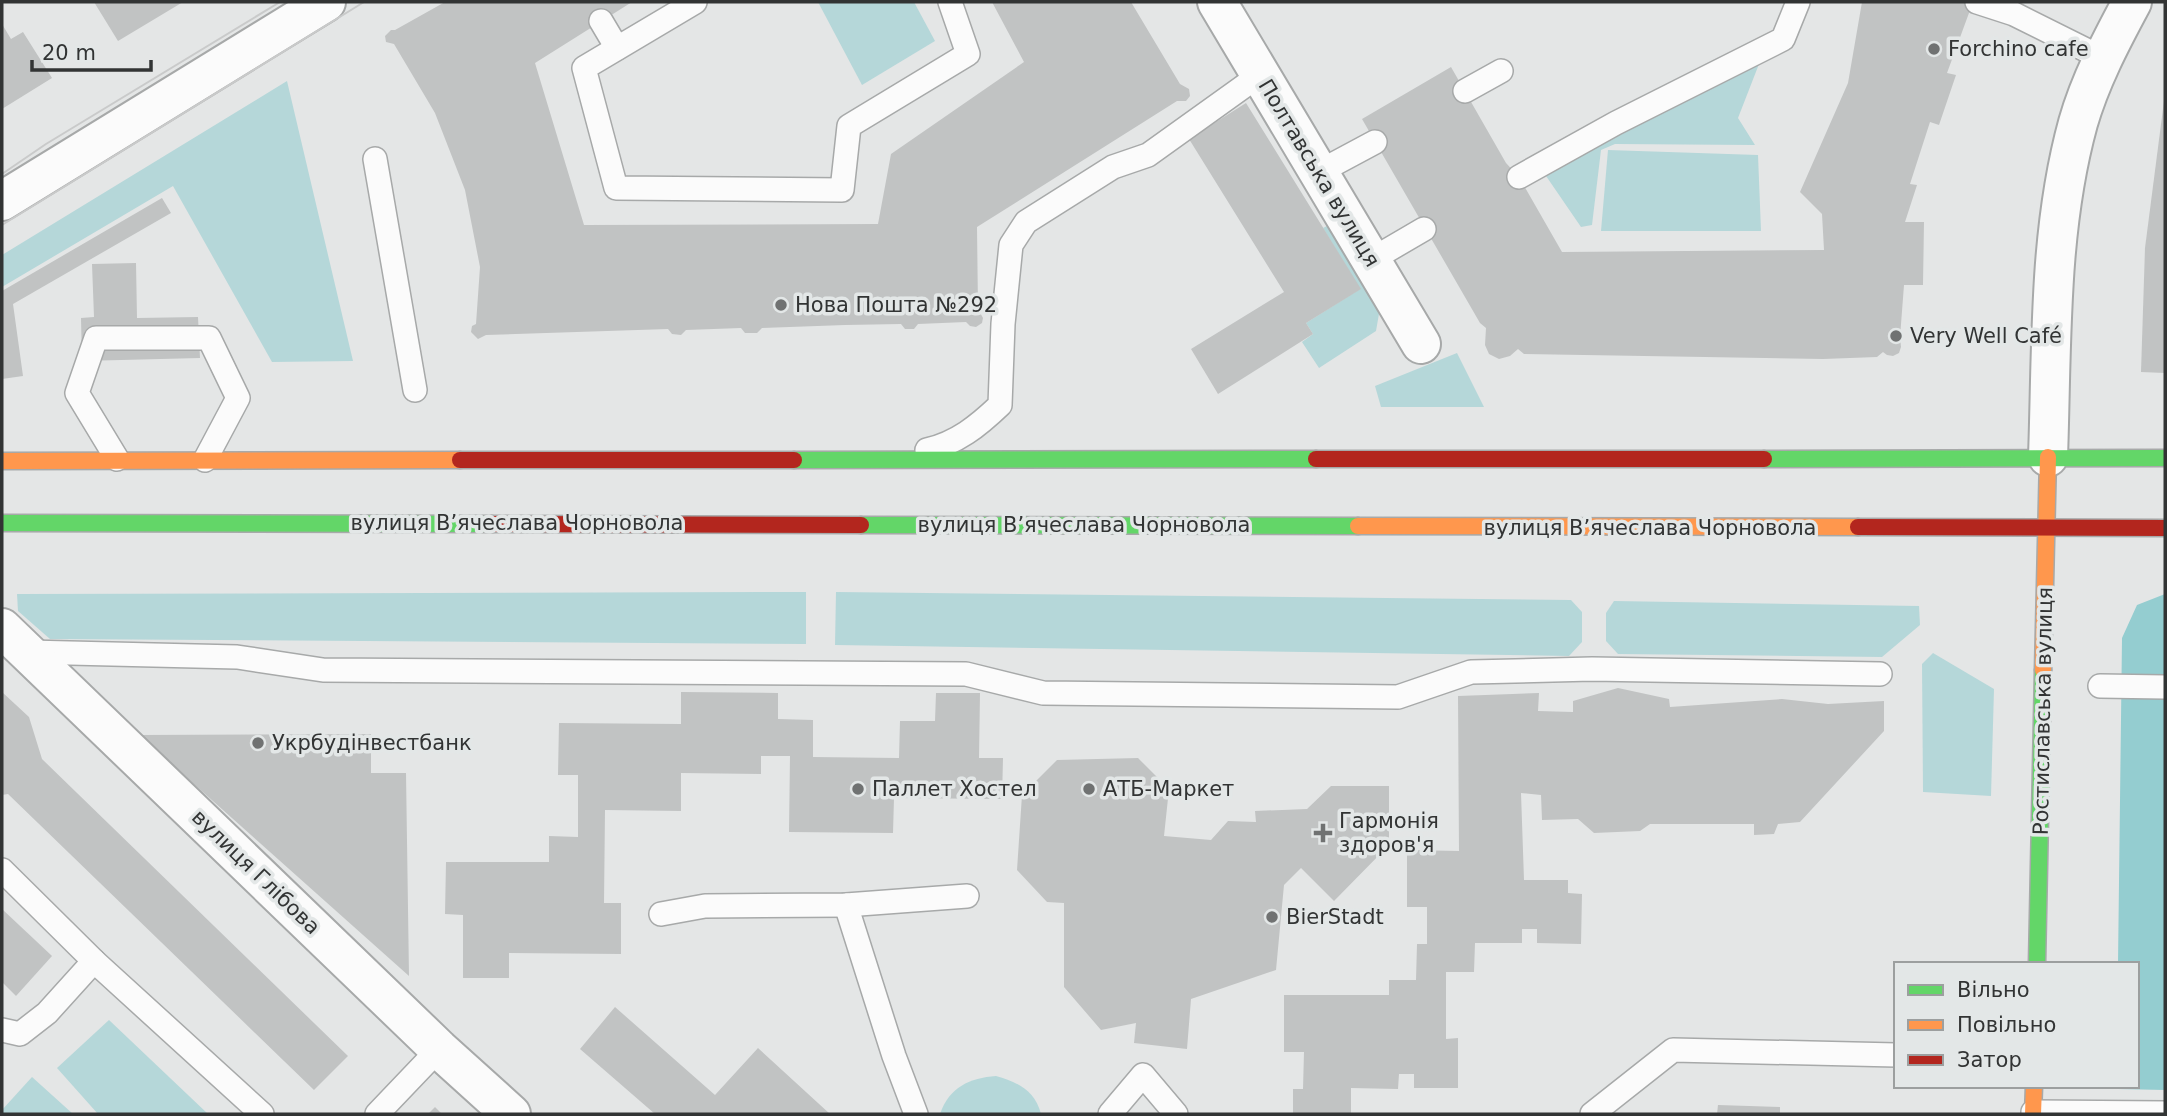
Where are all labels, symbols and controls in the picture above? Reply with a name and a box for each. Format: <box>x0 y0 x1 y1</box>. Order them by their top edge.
scale bar <box>32 28 150 72</box>
place label: Forchino cafe <box>1948 37 2089 61</box>
text: 20 m <box>42 41 96 65</box>
marker: Forchino cafe <box>1926 41 1942 57</box>
street label: Полтавська вулиця <box>1253 75 1385 271</box>
place label: Нова Пошта №292 <box>795 293 997 317</box>
marker: Нова Пошта №292 <box>773 297 789 313</box>
place label: Very Well Café <box>1910 324 2062 348</box>
marker: Very Well Café <box>1888 328 1904 344</box>
street label: вулиця Вʼячеслава Чорновола <box>351 511 683 535</box>
street label: вулиця Вʼячеслава Чорновола <box>918 513 1250 537</box>
street label: вулиця Вʼячеслава Чорновола <box>1484 516 1816 540</box>
street label: Ростиславська вулиця <box>2029 587 2057 835</box>
place label: Укрбудінвестбанк <box>272 731 472 755</box>
marker: Укрбудінвестбанк <box>250 735 266 751</box>
place label: Паллет Хостел <box>872 777 1037 801</box>
place label: АТБ-Маркет <box>1103 777 1234 801</box>
marker: Паллет Хостел <box>850 781 866 797</box>
marker: АТБ-Маркет <box>1081 781 1097 797</box>
street label: вулиця Глібова <box>187 805 325 939</box>
place label: Гармонія здоров'я <box>1339 809 1439 857</box>
marker: Гармонія здоров'я <box>1313 823 1333 843</box>
place label: BierStadt <box>1286 905 1384 929</box>
marker: BierStadt <box>1264 909 1280 925</box>
legend <box>1894 962 2139 1088</box>
text: Вільно <box>1957 978 2030 1002</box>
text: Повільно <box>1957 1013 2056 1037</box>
text: Затор <box>1957 1048 2022 1072</box>

